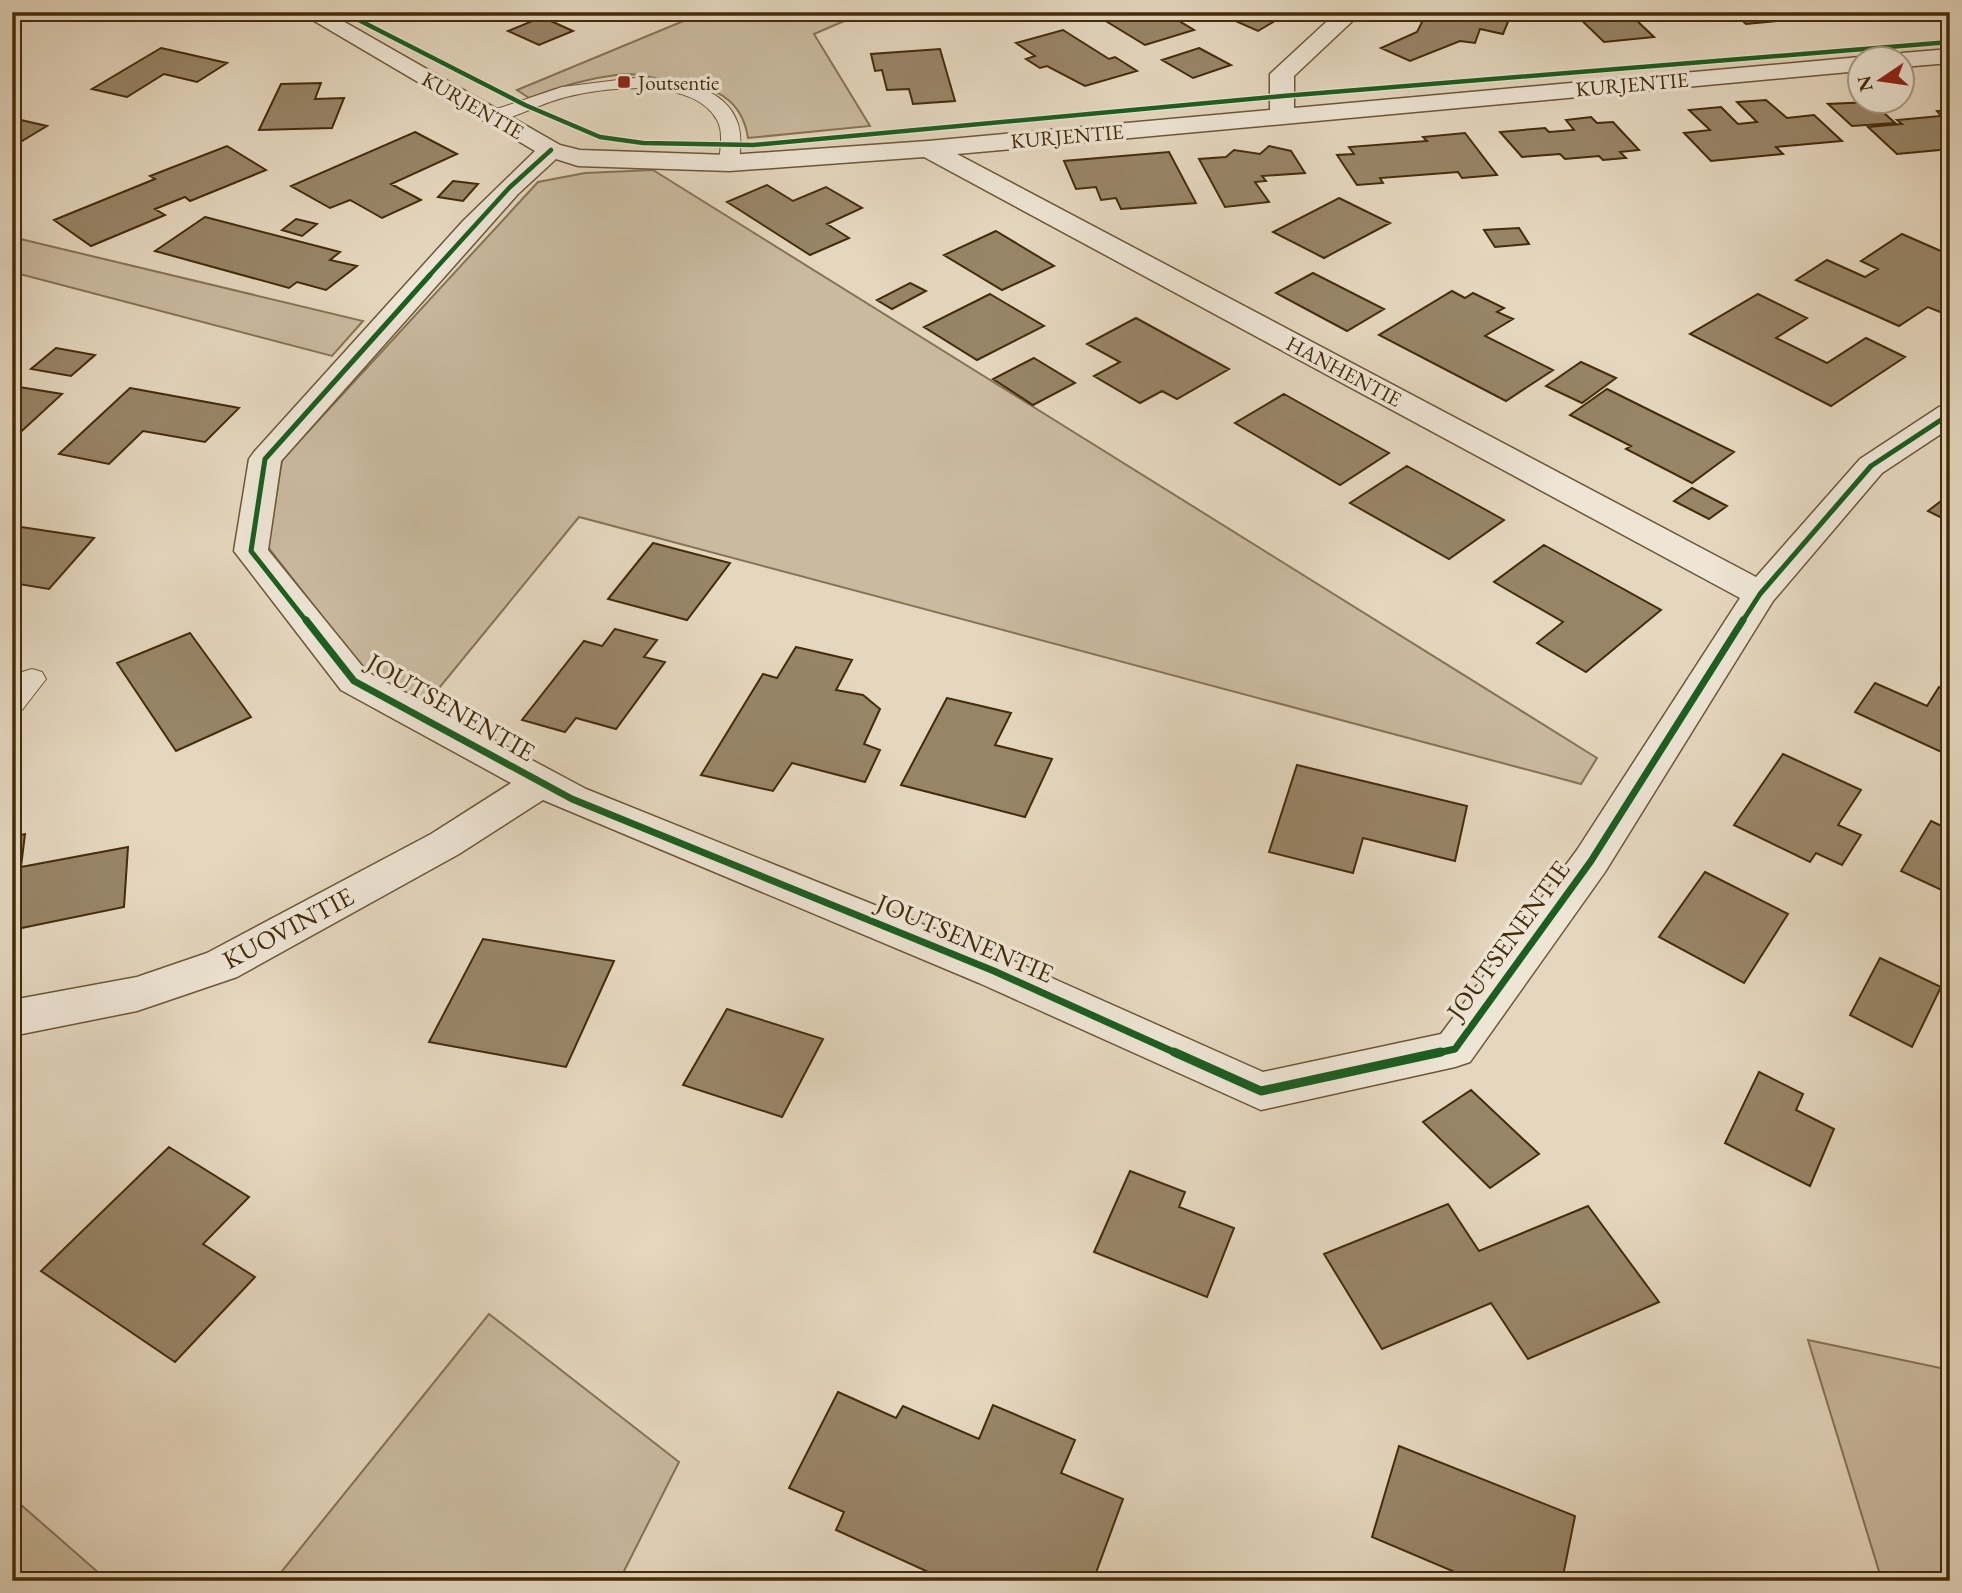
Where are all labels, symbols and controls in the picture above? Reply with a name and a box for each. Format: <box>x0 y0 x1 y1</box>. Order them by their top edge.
north arrow <box>1846 46 1916 116</box>
street label: KURJENTIE <box>417 65 529 145</box>
street label: KURJENTIE <box>1574 66 1690 102</box>
place label: Joutsentie <box>636 69 719 96</box>
text: N <box>1851 73 1879 94</box>
marker: Joutsentie <box>616 74 632 90</box>
street label: KURJENTIE <box>1009 118 1125 154</box>
street label: HANHENTIE <box>1282 329 1406 413</box>
street label: JOUTSENENTIE <box>359 644 542 769</box>
street label: JOUTSENENTIE <box>1438 853 1577 1028</box>
street label: KUOVINTIE <box>217 879 360 977</box>
street label: JOUTSENENTIE <box>870 885 1059 991</box>

